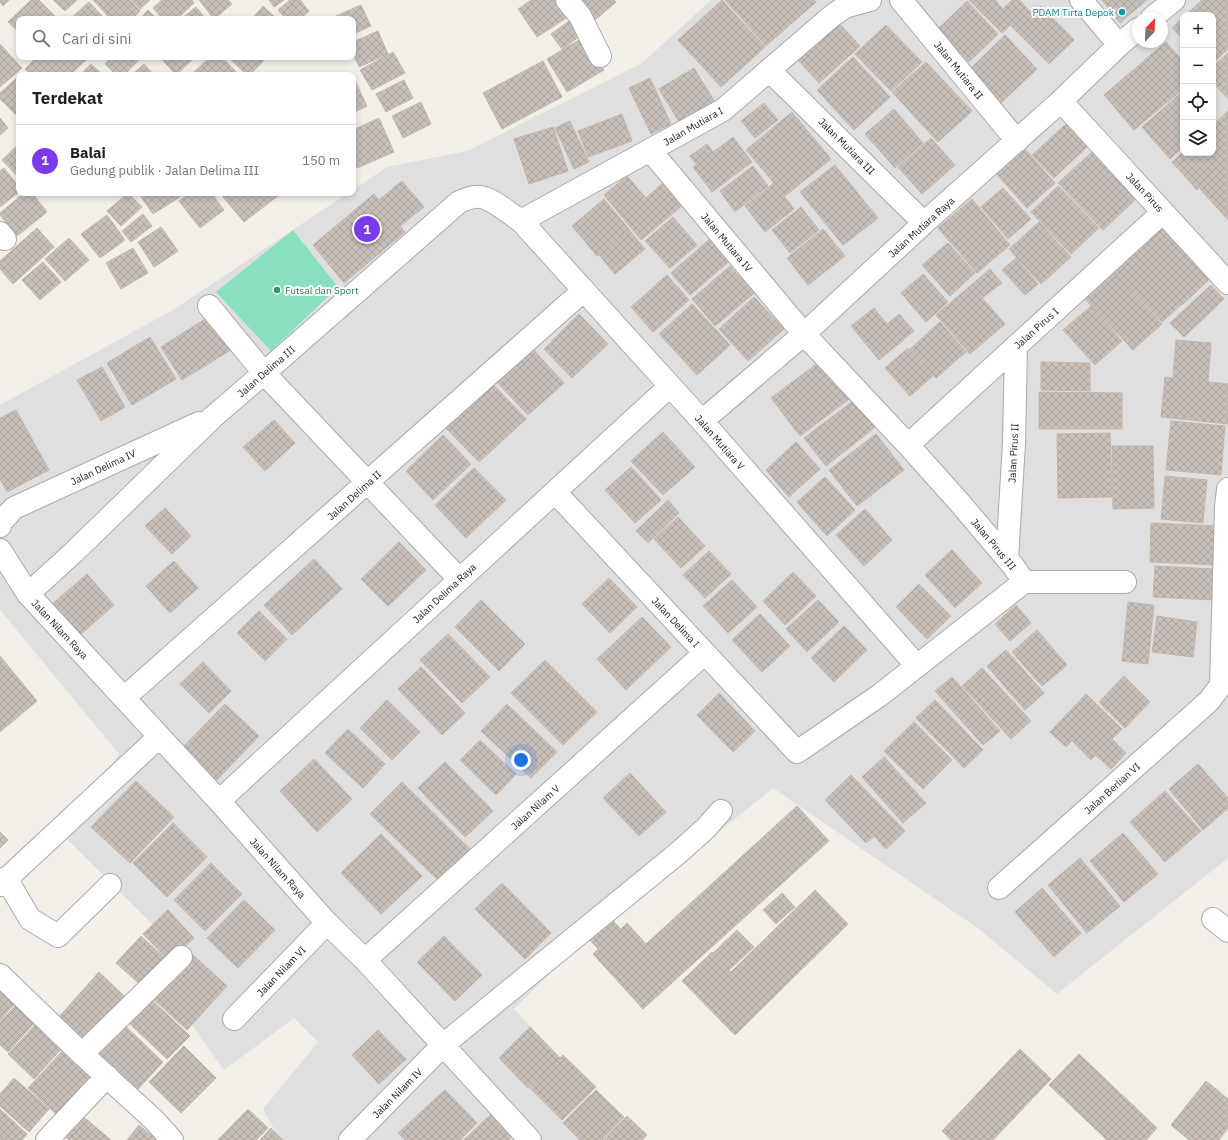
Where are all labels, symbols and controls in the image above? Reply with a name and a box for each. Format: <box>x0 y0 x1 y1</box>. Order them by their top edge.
place label: PDAM Tirta Depok <box>1032 6 1115 19</box>
marker: PDAM Tirta Depok <box>1117 7 1127 17</box>
north arrow <box>1132 12 1168 48</box>
map controls <box>1180 12 1216 156</box>
button: + <box>1180 12 1216 48</box>
search box <box>16 16 356 60</box>
icon: search <box>30 27 52 49</box>
text: Cari di sini <box>62 29 131 48</box>
street label: Jalan Mutiara II <box>931 39 986 102</box>
button: − <box>1180 48 1216 84</box>
button: locate <box>1180 84 1216 120</box>
text: Terdekat <box>32 87 103 109</box>
street label: Jalan Mutiara I <box>661 104 726 149</box>
street label: Jalan Mutiara III <box>816 115 878 177</box>
button: layers <box>1180 120 1216 156</box>
text: Balai <box>70 143 106 162</box>
text: 1 <box>41 152 49 169</box>
text: 150 m <box>302 152 340 169</box>
text: Gedung publik · Jalan Delima III <box>70 162 259 179</box>
street label: Jalan Pirus <box>1123 170 1166 215</box>
street label: Jalan Mutiara Raya <box>885 194 958 261</box>
street label: Jalan Mutiara IV <box>698 210 755 275</box>
pin: 1 <box>354 214 380 244</box>
place label: Futsal dan Sport <box>285 284 359 297</box>
marker: Futsal dan Sport <box>272 285 282 295</box>
street label: Jalan Pirus I <box>1011 305 1061 352</box>
street label: Jalan Delima III <box>235 343 298 400</box>
street label: Jalan Mutiara V <box>692 412 747 473</box>
street label: Jalan Pirus II <box>1005 423 1022 483</box>
street label: Jalan Delima IV <box>69 447 138 488</box>
street label: Jalan Delima II <box>325 468 384 523</box>
street label: Jalan Pirus III <box>968 516 1019 573</box>
street label: Jalan Delima Raya <box>410 560 479 626</box>
street label: Jalan Delima I <box>649 594 702 650</box>
street label: Jalan Nilam Raya <box>29 597 91 662</box>
your location <box>511 750 531 770</box>
street label: Jalan Berlian VI <box>1082 760 1143 817</box>
street label: Jalan Nilam V <box>508 782 562 833</box>
street label: Jalan Nilam Raya <box>247 835 309 902</box>
street label: Jalan Nilam VI <box>254 943 309 999</box>
street label: Jalan Nilam IV <box>370 1066 425 1121</box>

